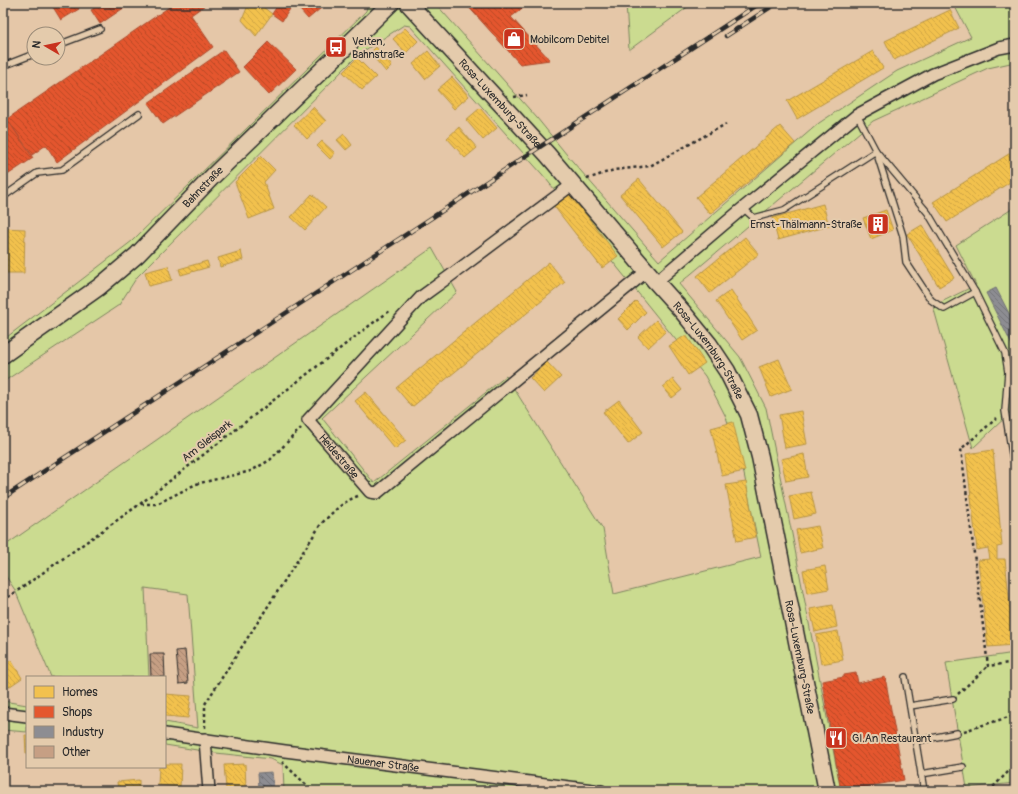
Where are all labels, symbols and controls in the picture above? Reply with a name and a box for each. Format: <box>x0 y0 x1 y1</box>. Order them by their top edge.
north arrow <box>26 26 66 66</box>
shop icon: Mobilcom Debitel <box>501 26 527 52</box>
place label: Mobilcom Debitel <box>530 33 609 46</box>
bus stop icon: Velten, Bahnstraße <box>323 34 349 60</box>
place label: Velten, Bahnstraße <box>352 35 405 61</box>
text: N <box>30 39 44 49</box>
street label: Rosa-Luxemburg-Straße <box>456 56 545 151</box>
street label: Bahnstraße <box>180 163 226 210</box>
building icon: Ernst-Thälmann-Straße <box>865 211 891 237</box>
place label: Ernst-Thälmann-Straße <box>750 218 863 231</box>
street label: Rosa-Luxemburg-Straße <box>670 299 747 402</box>
street label: Am Gleispark <box>179 417 235 465</box>
street label: Heidestraße <box>316 431 362 481</box>
street label: Rosa-Luxemburg-Straße <box>782 599 818 716</box>
legend <box>26 676 166 768</box>
text: Homes <box>62 685 98 700</box>
text: Shops <box>62 705 93 720</box>
text: Industry <box>62 725 104 740</box>
restaurant icon: GI.An Restaurant <box>823 725 849 751</box>
place label: GI.An Restaurant <box>852 732 932 745</box>
text: Other <box>62 745 91 760</box>
street label: Nauener Straße <box>346 752 420 774</box>

